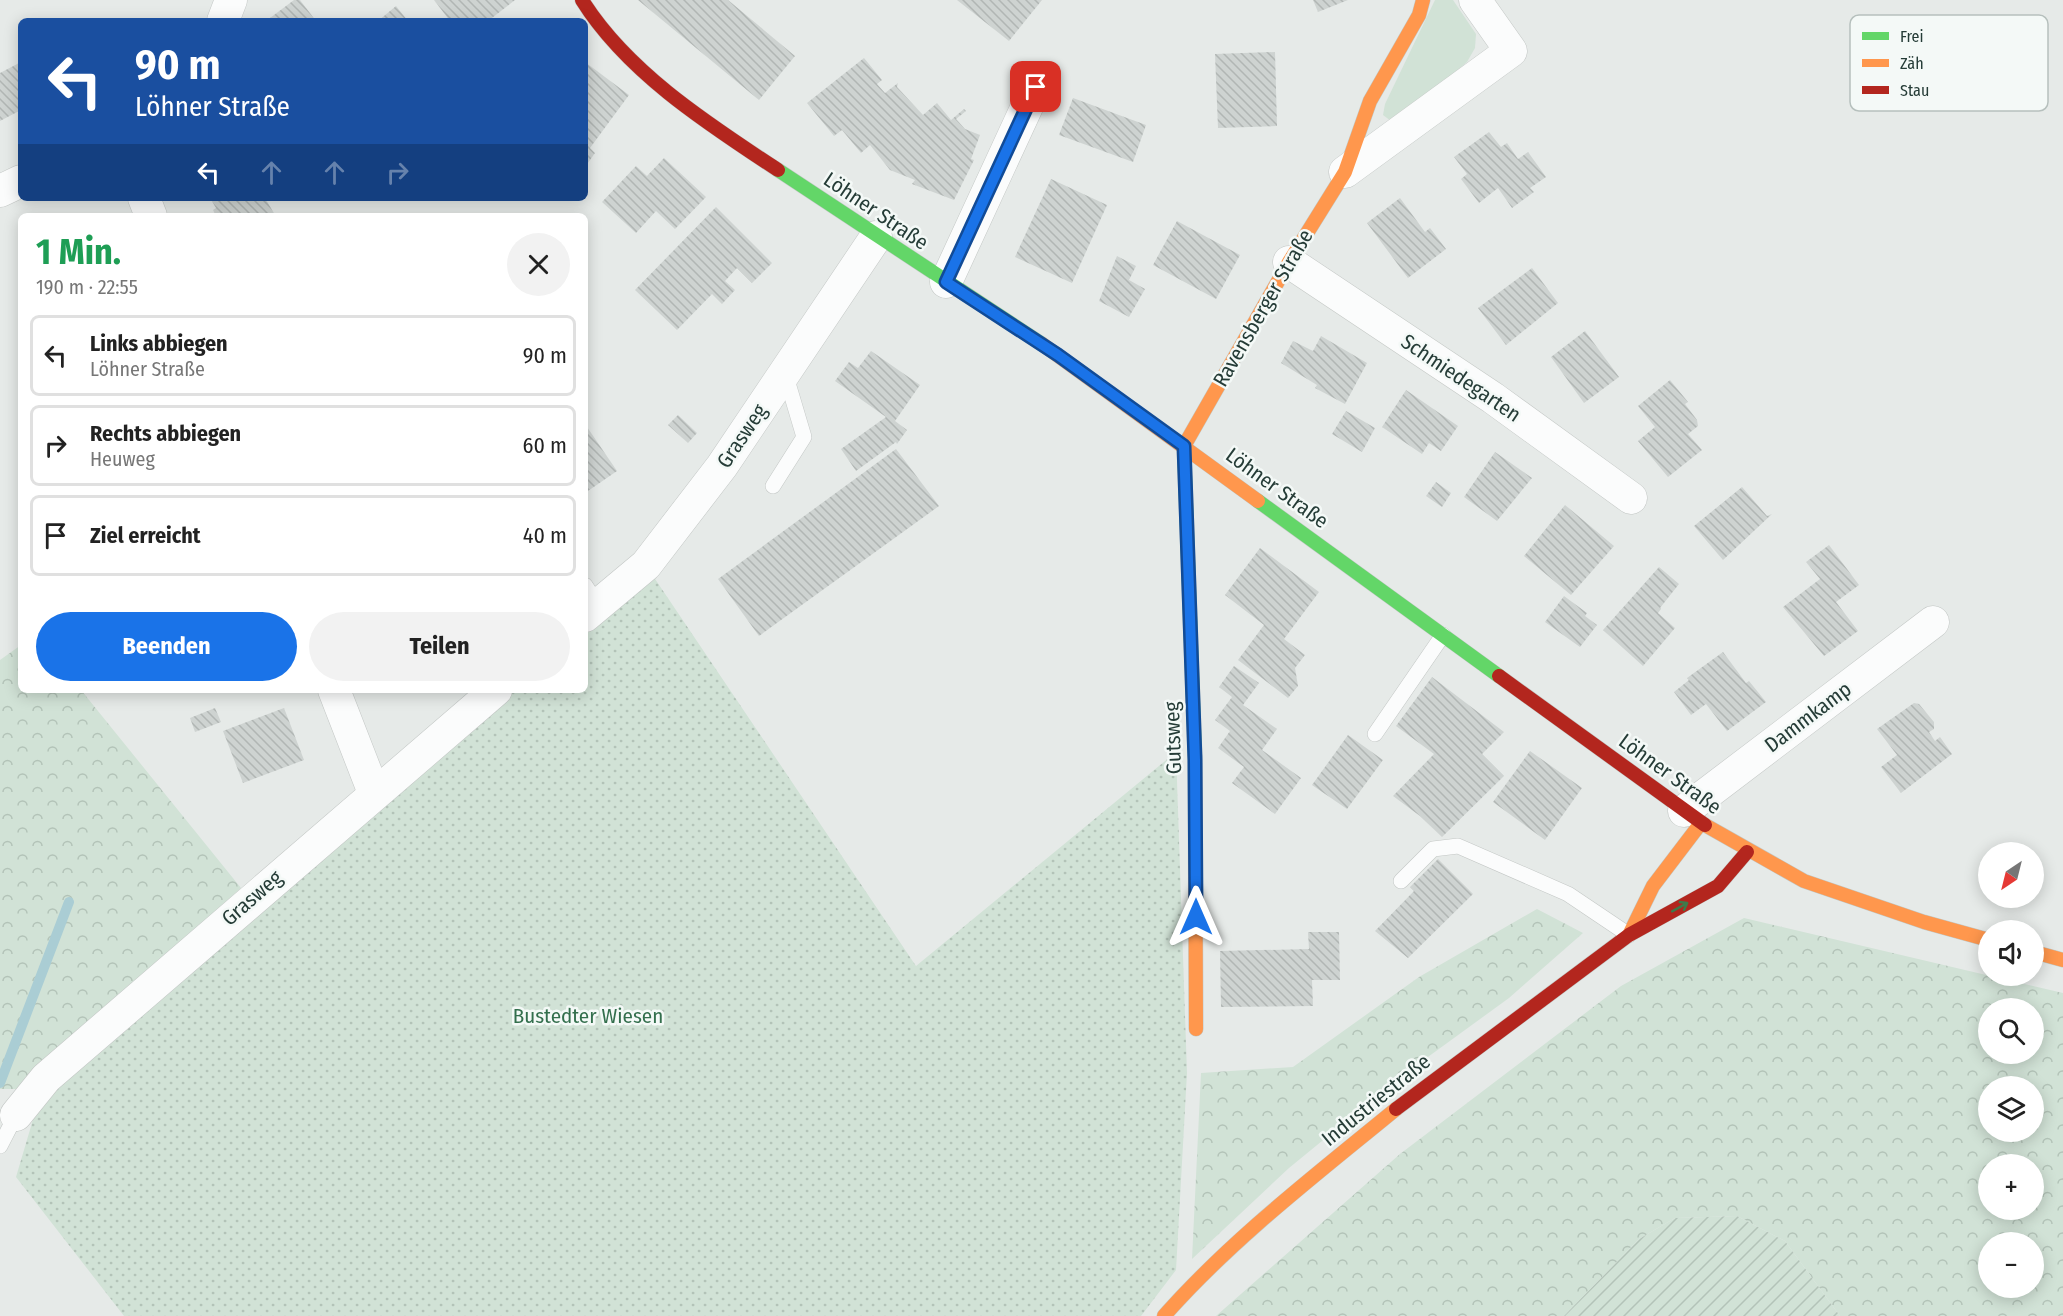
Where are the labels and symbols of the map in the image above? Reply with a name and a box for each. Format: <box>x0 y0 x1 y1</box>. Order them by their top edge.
legend <box>1850 15 2048 111</box>
text: Frei <box>1900 27 1924 46</box>
text: Zäh <box>1900 54 1924 73</box>
pin <box>1010 61 1061 112</box>
text: Stau <box>1900 81 1929 100</box>
street label: Löhner Straße <box>819 167 933 255</box>
street label: Ravensberger Straße <box>1207 225 1319 391</box>
street label: Schmiedegarten <box>1396 328 1526 428</box>
street label: Grasweg <box>711 399 773 473</box>
street label: Löhner Straße <box>1221 442 1333 534</box>
street label: Dammkamp <box>1760 676 1856 758</box>
street label: Gutsweg <box>1159 701 1187 775</box>
street label: Löhner Straße <box>1614 728 1726 820</box>
north arrow <box>1978 842 2044 908</box>
street label: Grasweg <box>216 865 288 931</box>
position arrow <box>1164 885 1228 949</box>
one-way arrow <box>1671 901 1688 913</box>
park label: Bustedter Wiesen <box>513 1003 663 1029</box>
street label: Industriestraße <box>1317 1048 1435 1152</box>

